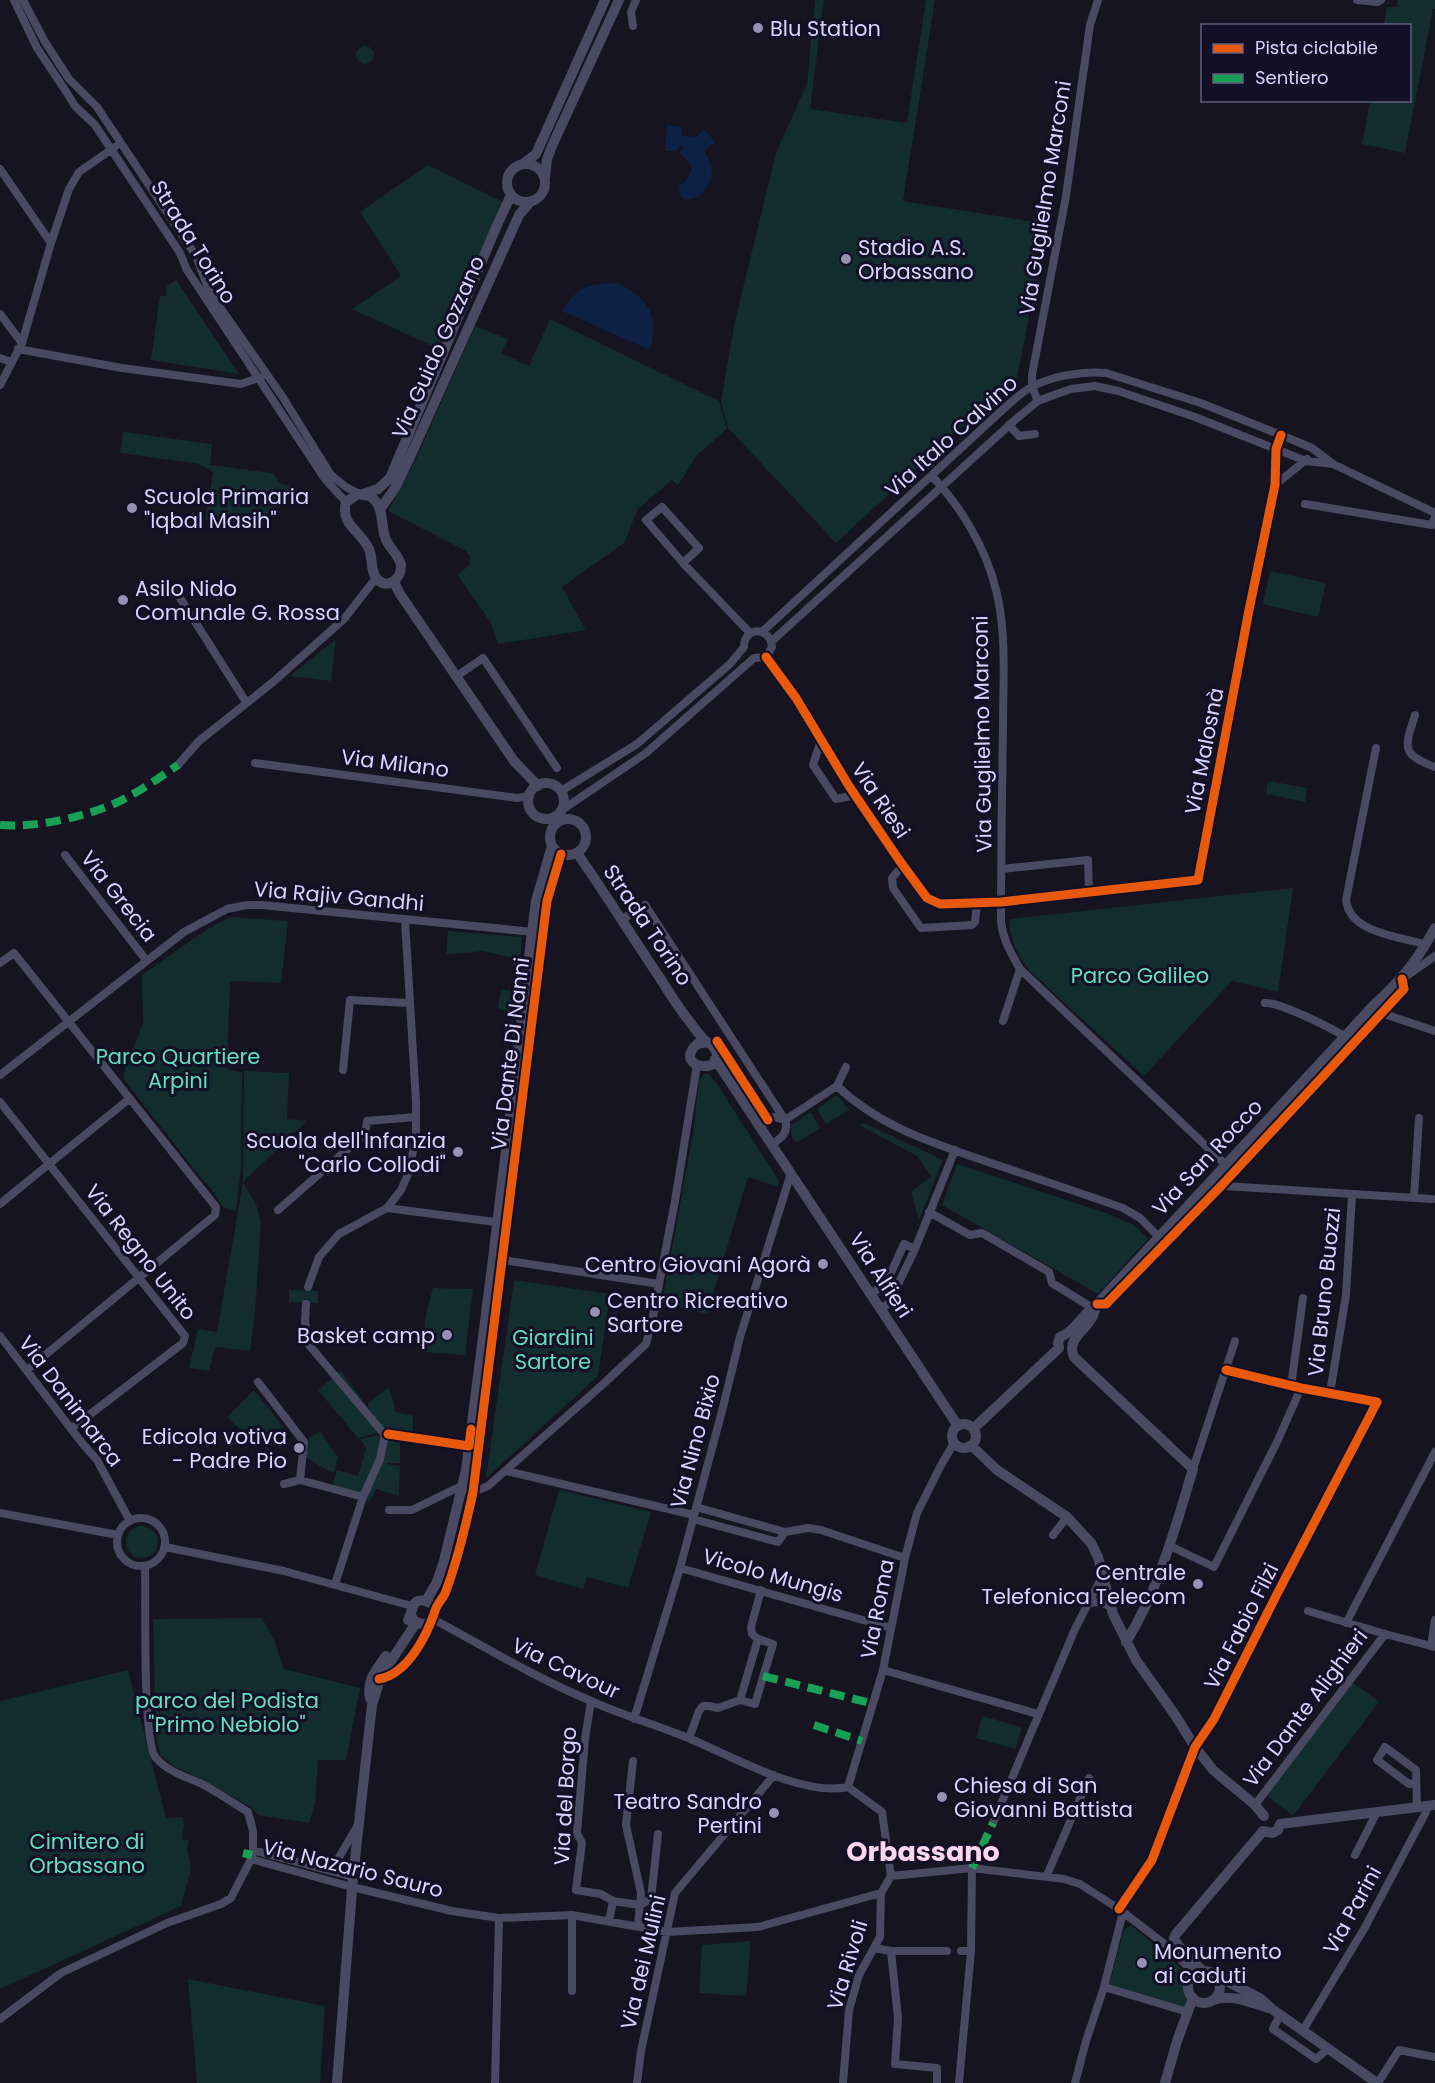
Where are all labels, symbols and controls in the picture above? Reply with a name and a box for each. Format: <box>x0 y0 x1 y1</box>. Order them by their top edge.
place label: Blu Station <box>770 14 881 43</box>
marker: Blu Station <box>751 21 765 35</box>
legend <box>1201 24 1411 102</box>
text: Pista ciclabile <box>1255 35 1378 60</box>
text: Sentiero <box>1255 65 1329 90</box>
street label: Via Guglielmo Marconi <box>1012 79 1078 317</box>
street label: Strada Torino <box>144 175 244 309</box>
place label: Stadio A.S. Orbassano <box>858 233 974 286</box>
street label: Via Guido Gozzano <box>385 251 491 443</box>
marker: Stadio A.S. Orbassano <box>839 252 853 266</box>
street label: Via Italo Calvino <box>878 368 1024 504</box>
place label: Scuola Primaria "Iqbal Masih" <box>144 482 309 535</box>
marker: Scuola Primaria "Iqbal Masih" <box>125 501 139 515</box>
place label: Asilo Nido Comunale G. Rossa <box>135 574 340 627</box>
marker: Asilo Nido Comunale G. Rossa <box>116 593 130 607</box>
street label: Via Guglielmo Marconi <box>965 615 999 853</box>
street label: Via Malosnà <box>1177 685 1231 817</box>
street label: Via Milano <box>339 742 451 784</box>
street label: Via Riesi <box>845 756 917 844</box>
street label: Via Grecia <box>74 844 164 948</box>
street label: Strada Torino <box>597 859 699 991</box>
street label: Via Rajiv Gandhi <box>253 874 425 918</box>
street label: Via Dante Di Nanni <box>484 956 536 1152</box>
park label: Parco Galileo <box>1071 961 1209 990</box>
park label: Parco Quartiere Arpini <box>96 1042 260 1095</box>
street label: Via San Rocco <box>1145 1092 1269 1222</box>
place label: Scuola dell'Infanzia "Carlo Collodi" <box>246 1126 446 1179</box>
marker: Scuola dell'Infanzia "Carlo Collodi" <box>451 1145 465 1159</box>
street label: Via Regno Unito <box>79 1178 203 1326</box>
street label: Via Bruno Buozzi <box>1301 1206 1347 1378</box>
street label: Via Alfieri <box>843 1227 919 1323</box>
place label: Centro Giovani Agorà <box>585 1250 811 1279</box>
marker: Centro Giovani Agorà <box>816 1257 830 1271</box>
place label: Centro Ricreativo Sartore <box>607 1286 788 1339</box>
marker: Centro Ricreativo Sartore <box>588 1305 602 1319</box>
place label: Basket camp <box>297 1321 435 1350</box>
park label: Giardini Sartore <box>512 1323 594 1376</box>
marker: Basket camp <box>440 1328 454 1342</box>
street label: Via Danimarca <box>12 1329 130 1473</box>
street label: Via Nino Bixio <box>663 1370 727 1512</box>
place label: Edicola votiva - Padre Pio <box>142 1422 287 1475</box>
marker: Edicola votiva - Padre Pio <box>292 1441 306 1455</box>
street label: Vicolo Mungis <box>699 1541 847 1609</box>
street label: Via Roma <box>853 1557 901 1661</box>
place label: Centrale Telefonica Telecom <box>982 1558 1186 1611</box>
street label: Via Fabio Filzi <box>1197 1558 1285 1694</box>
marker: Centrale Telefonica Telecom <box>1191 1577 1205 1591</box>
street label: Via Dante Alighieri <box>1236 1623 1374 1793</box>
street label: Via Cavour <box>507 1630 625 1706</box>
park label: parco del Podista "Primo Nebiolo" <box>135 1686 319 1739</box>
street label: Via del Borgo <box>547 1726 583 1866</box>
place label: Chiesa di San Giovanni Battista <box>954 1771 1133 1824</box>
place label: Teatro Sandro Pertini <box>613 1787 762 1840</box>
marker: Chiesa di San Giovanni Battista <box>935 1790 949 1804</box>
marker: Teatro Sandro Pertini <box>767 1806 781 1820</box>
park label: Cimitero di Orbassano <box>29 1827 145 1880</box>
street label: Via Nazario Sauro <box>260 1832 446 1904</box>
district label: Orbassano <box>846 1833 1000 1870</box>
street label: Via Parini <box>1316 1860 1388 1960</box>
street label: Via dei Mulini <box>613 1892 673 2032</box>
street label: Via Rivoli <box>820 1916 874 2014</box>
place label: Monumento ai caduti <box>1154 1937 1282 1990</box>
marker: Monumento ai caduti <box>1135 1956 1149 1970</box>

